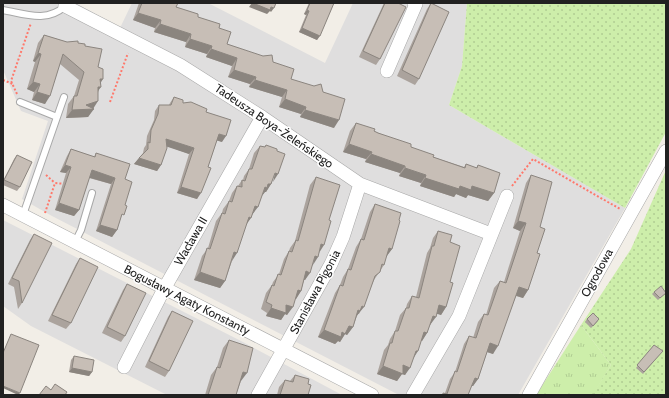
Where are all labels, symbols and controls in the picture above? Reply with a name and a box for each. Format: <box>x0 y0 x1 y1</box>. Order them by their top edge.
street label: Tadeusza Boya-Żeleńskiego <box>212 80 337 171</box>
street label: Wacława II <box>171 214 210 268</box>
street label: Ogrodowa <box>577 246 616 300</box>
street label: Stanisława Pigonia <box>286 247 343 336</box>
street label: Bogusławy Agaty Konstanty <box>122 261 253 338</box>

